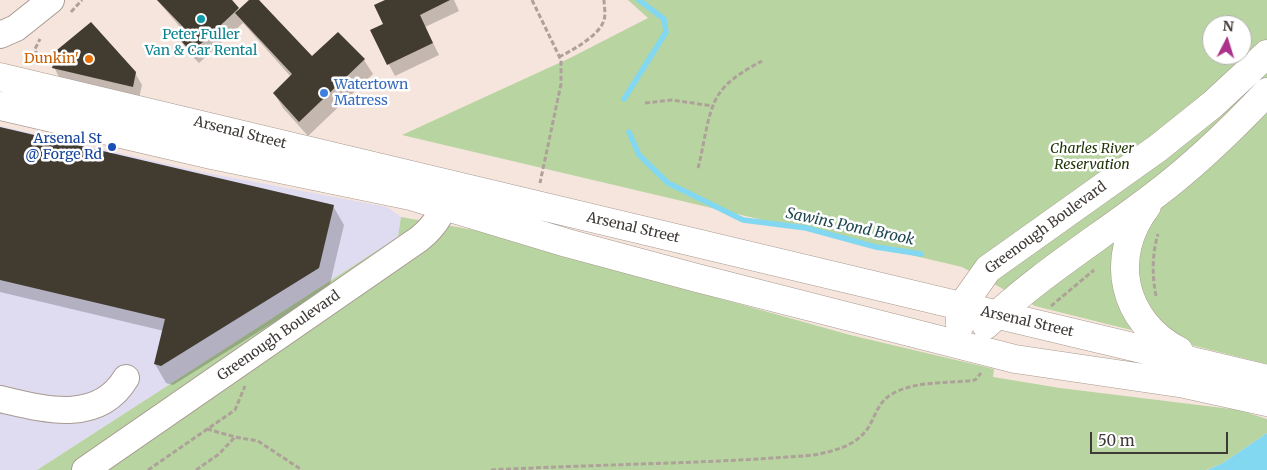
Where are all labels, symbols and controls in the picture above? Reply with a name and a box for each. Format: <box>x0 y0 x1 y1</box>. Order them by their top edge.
marker: Peter Fuller Van & Car Rental <box>195 13 207 25</box>
north arrow <box>1202 15 1252 65</box>
text: N <box>1222 17 1235 36</box>
place label: Peter Fuller Van & Car Rental <box>145 27 257 59</box>
place label: Dunkin' <box>24 51 79 67</box>
marker: Dunkin' <box>83 53 95 65</box>
place label: Watertown Matress <box>334 77 408 110</box>
marker: Watertown Matress <box>318 87 330 99</box>
street label: Arsenal Street <box>192 113 288 153</box>
place label: Arsenal St @ Forge Rd <box>25 131 102 164</box>
marker: Arsenal St @ Forge Rd <box>106 141 118 153</box>
park label: Charles River Reservation <box>1050 141 1134 174</box>
street label: Greenough Boulevard <box>982 178 1110 278</box>
water label: Sawins Pond Brook <box>784 205 916 249</box>
street label: Arsenal Street <box>585 209 681 247</box>
street label: Greenough Boulevard <box>215 287 343 385</box>
street label: Arsenal Street <box>979 303 1075 341</box>
scale bar <box>1092 422 1230 454</box>
text: 50 m <box>1098 431 1135 450</box>

